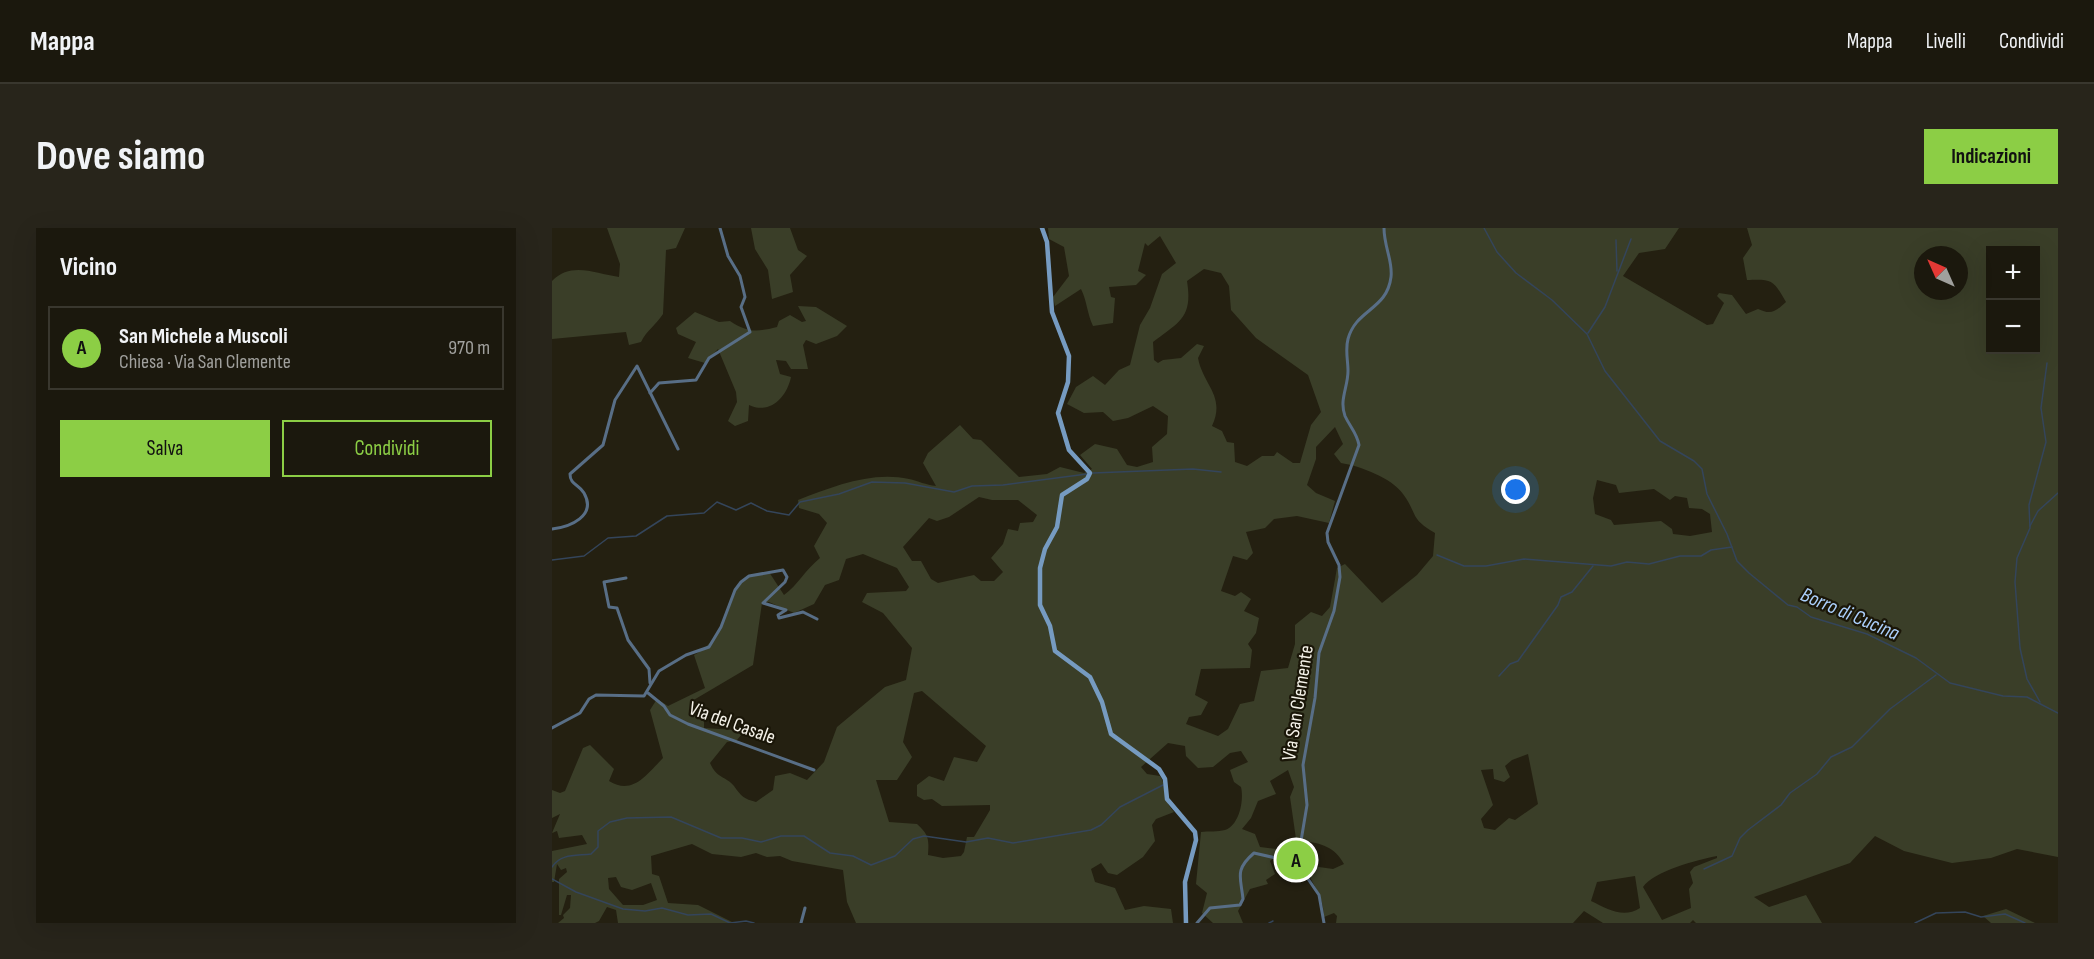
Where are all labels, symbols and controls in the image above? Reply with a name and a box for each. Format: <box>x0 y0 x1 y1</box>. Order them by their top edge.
text: Mappa <box>30 25 95 58</box>
text: Mappa <box>1847 29 1893 54</box>
text: Livelli <box>1926 29 1966 54</box>
text: Condividi <box>1999 29 2064 54</box>
button: Indicazioni <box>1924 129 2058 184</box>
text: Dove siamo <box>36 131 205 182</box>
north arrow <box>1914 246 1968 300</box>
map controls <box>1986 246 2040 354</box>
button: + <box>1986 246 2040 300</box>
text: Vicino <box>60 252 117 283</box>
button: − <box>1986 300 2040 354</box>
text: San Michele a Muscoli <box>119 323 288 350</box>
text: A <box>77 336 86 360</box>
text: 970 m <box>448 336 490 360</box>
text: Chiesa · Via San Clemente <box>119 350 291 374</box>
button: Salva <box>60 420 270 477</box>
button: Condividi <box>282 420 492 477</box>
your location <box>1501 475 1530 504</box>
water label: Borro di Cucina <box>1797 582 1903 646</box>
street label: Via San Clemente <box>1277 644 1319 762</box>
street label: Via del Casale <box>685 696 779 750</box>
pin: A <box>1276 838 1316 882</box>

